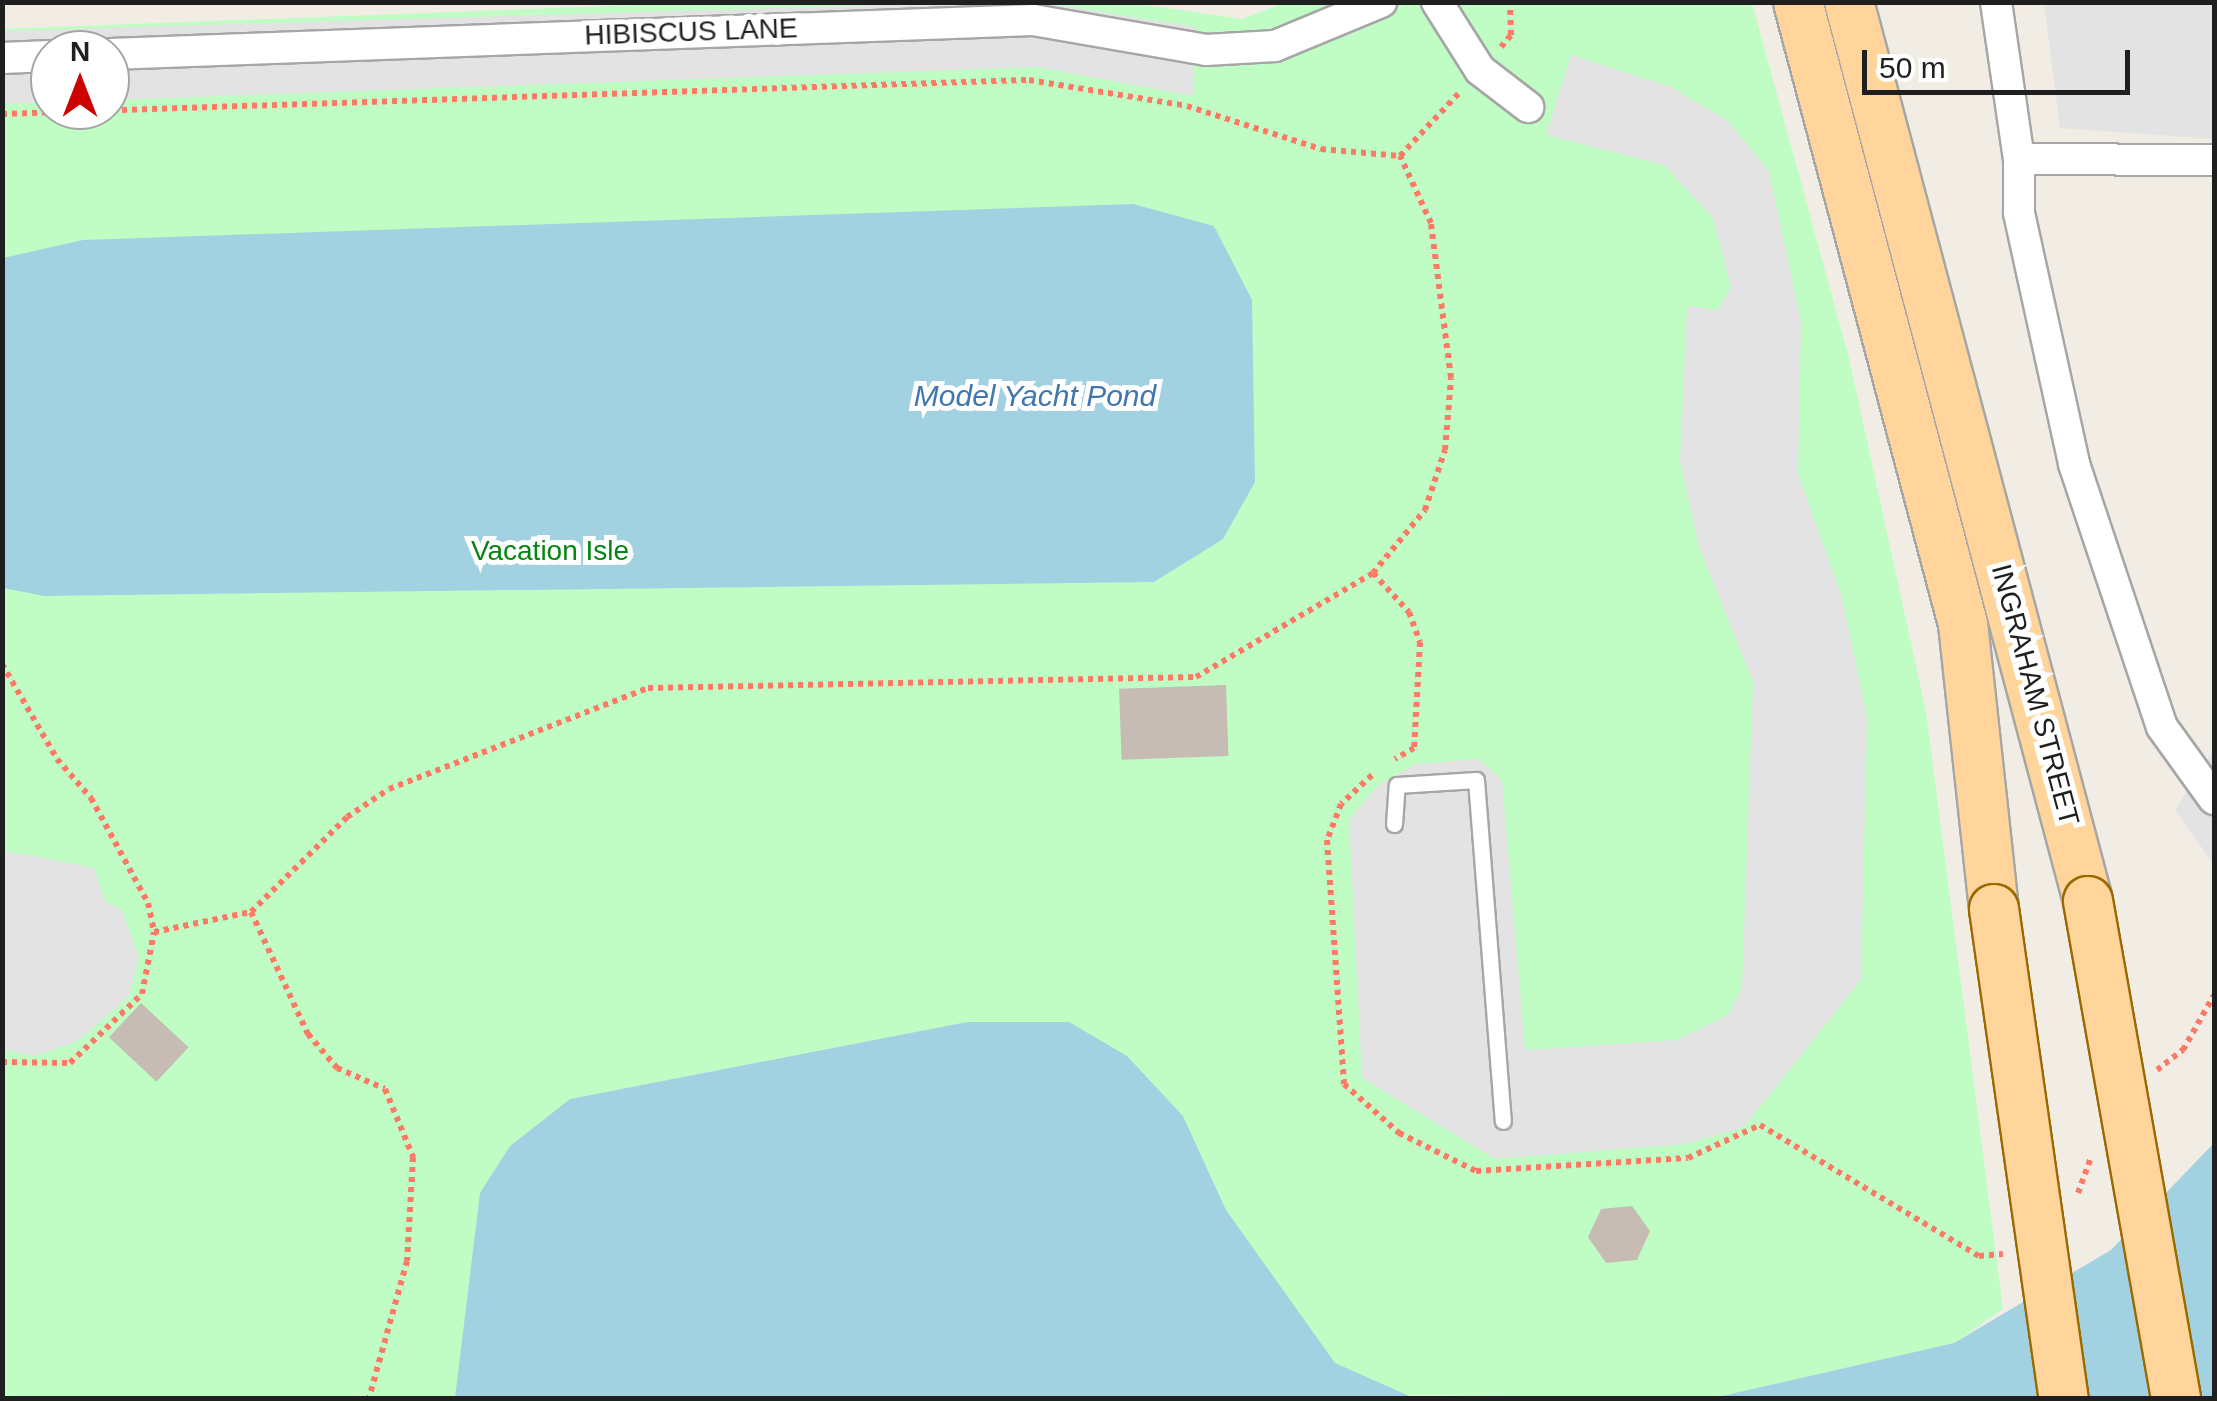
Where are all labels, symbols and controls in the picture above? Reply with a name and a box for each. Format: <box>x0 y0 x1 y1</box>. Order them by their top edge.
street label: HIBISCUS LANE <box>584 11 798 53</box>
north arrow <box>30 30 130 130</box>
scale bar <box>1867 30 2134 92</box>
text: N <box>70 36 90 67</box>
text: 50 m <box>1879 51 1946 84</box>
water label: Model Yacht Pond <box>914 378 1156 414</box>
park label: Vacation Isle <box>471 534 629 568</box>
street label: INGRAHAM STREET <box>1984 561 2086 829</box>

